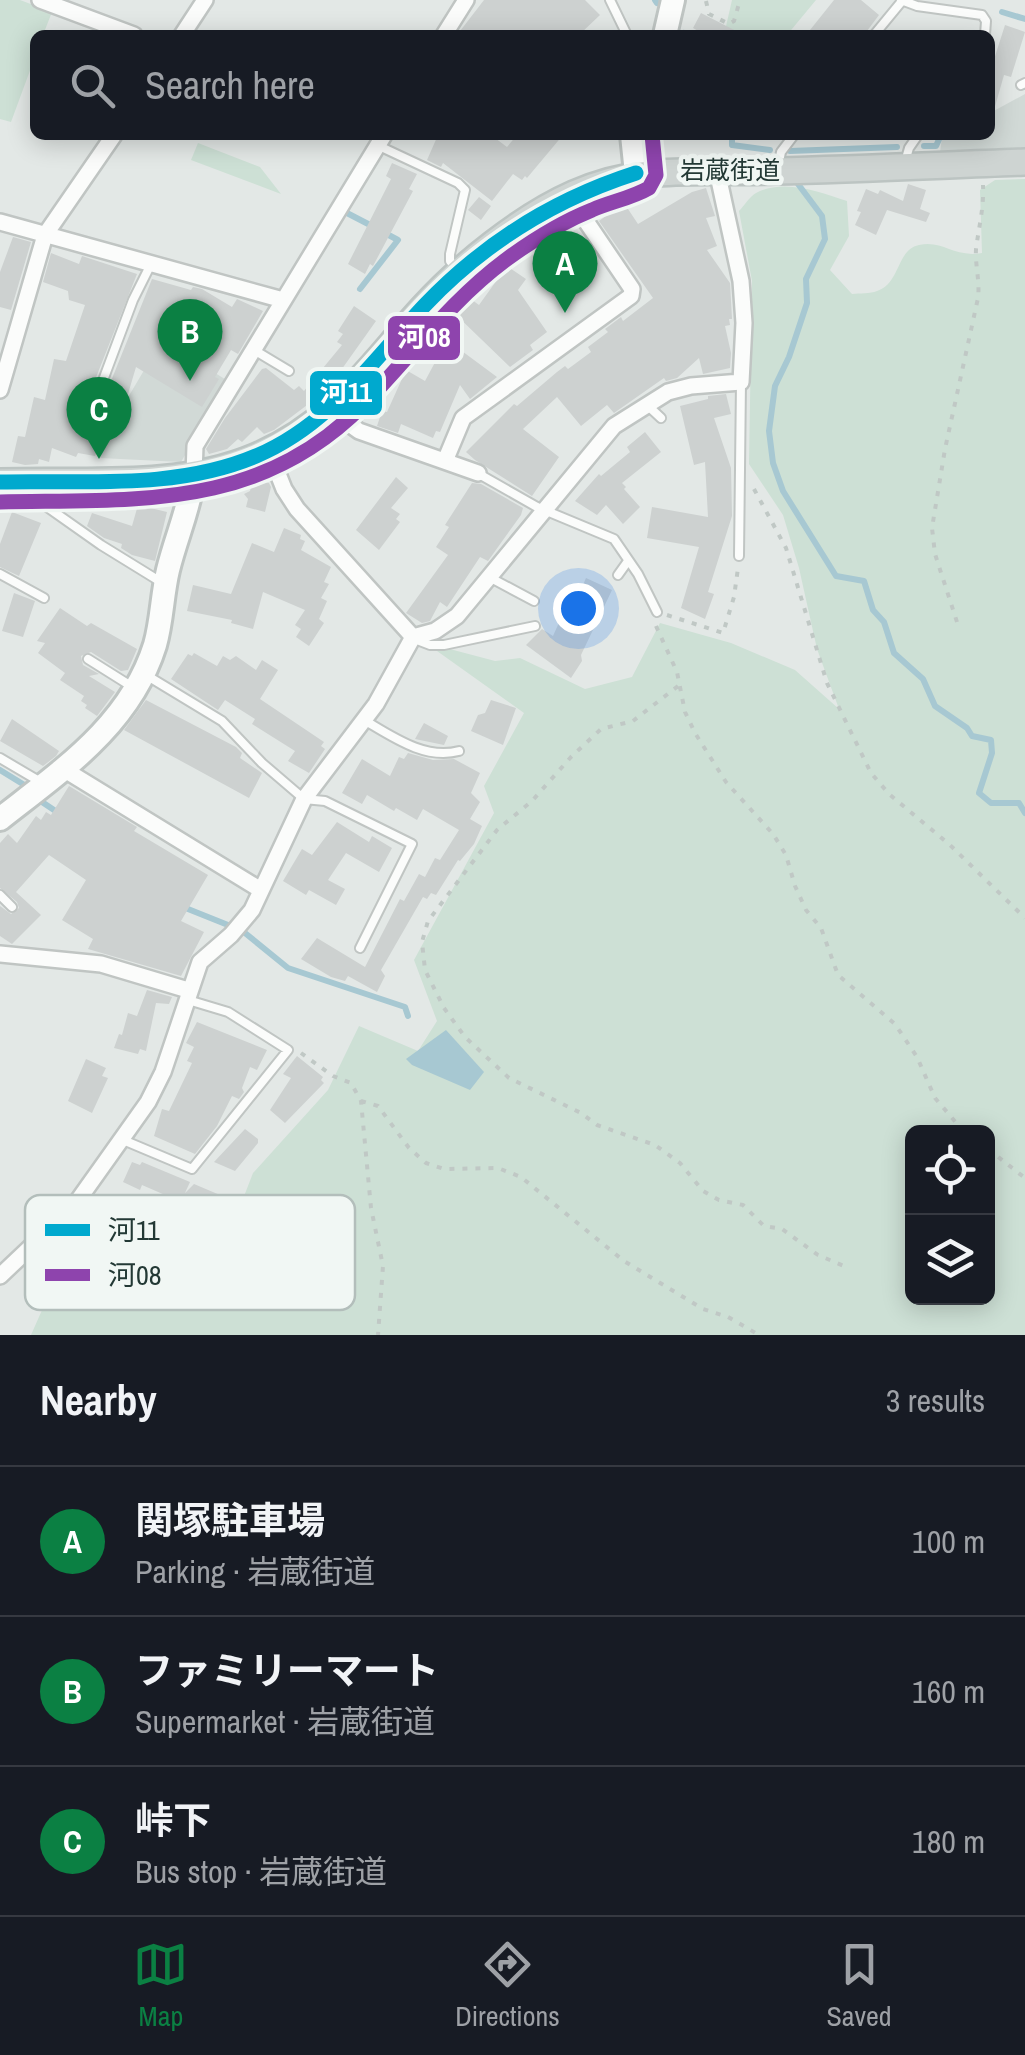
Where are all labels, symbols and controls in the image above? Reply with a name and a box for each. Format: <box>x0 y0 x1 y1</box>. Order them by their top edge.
search box <box>30 30 995 140</box>
icon: search <box>65 58 120 113</box>
text: Search here <box>145 60 315 111</box>
street label: 岩蔵街道 <box>680 153 780 187</box>
pin: A <box>532 230 598 313</box>
pin: B <box>158 298 222 381</box>
line badge: 河08 <box>386 314 462 362</box>
text: 河08 <box>397 318 451 356</box>
line badge: 河11 <box>308 369 384 417</box>
text: 河11 <box>320 373 372 411</box>
pin: C <box>66 376 132 459</box>
your location <box>553 583 604 634</box>
map controls <box>905 1125 995 1305</box>
button: locate <box>905 1125 995 1215</box>
legend <box>25 1195 355 1310</box>
text: 河11 <box>108 1211 160 1249</box>
button: layers <box>905 1215 995 1305</box>
text: 河08 <box>108 1256 162 1294</box>
text: Nearby <box>40 1372 157 1428</box>
text: 3 results <box>886 1379 985 1422</box>
text: 関塚駐車場 <box>135 1495 325 1546</box>
text: A <box>63 1520 82 1563</box>
text: 100 m <box>912 1520 985 1563</box>
text: Parking · 岩蔵街道 <box>135 1550 375 1593</box>
text: ファミリーマート <box>135 1645 439 1696</box>
text: B <box>63 1670 82 1713</box>
text: 160 m <box>912 1670 985 1713</box>
text: Supermarket · 岩蔵街道 <box>135 1700 435 1743</box>
text: 峠下 <box>135 1795 211 1846</box>
text: C <box>63 1820 82 1863</box>
text: 180 m <box>912 1820 985 1863</box>
text: Bus stop · 岩蔵街道 <box>135 1850 387 1893</box>
tab: Map <box>133 1937 188 2035</box>
tab: Directions <box>455 1937 560 2035</box>
tab: Saved <box>827 1937 892 2035</box>

